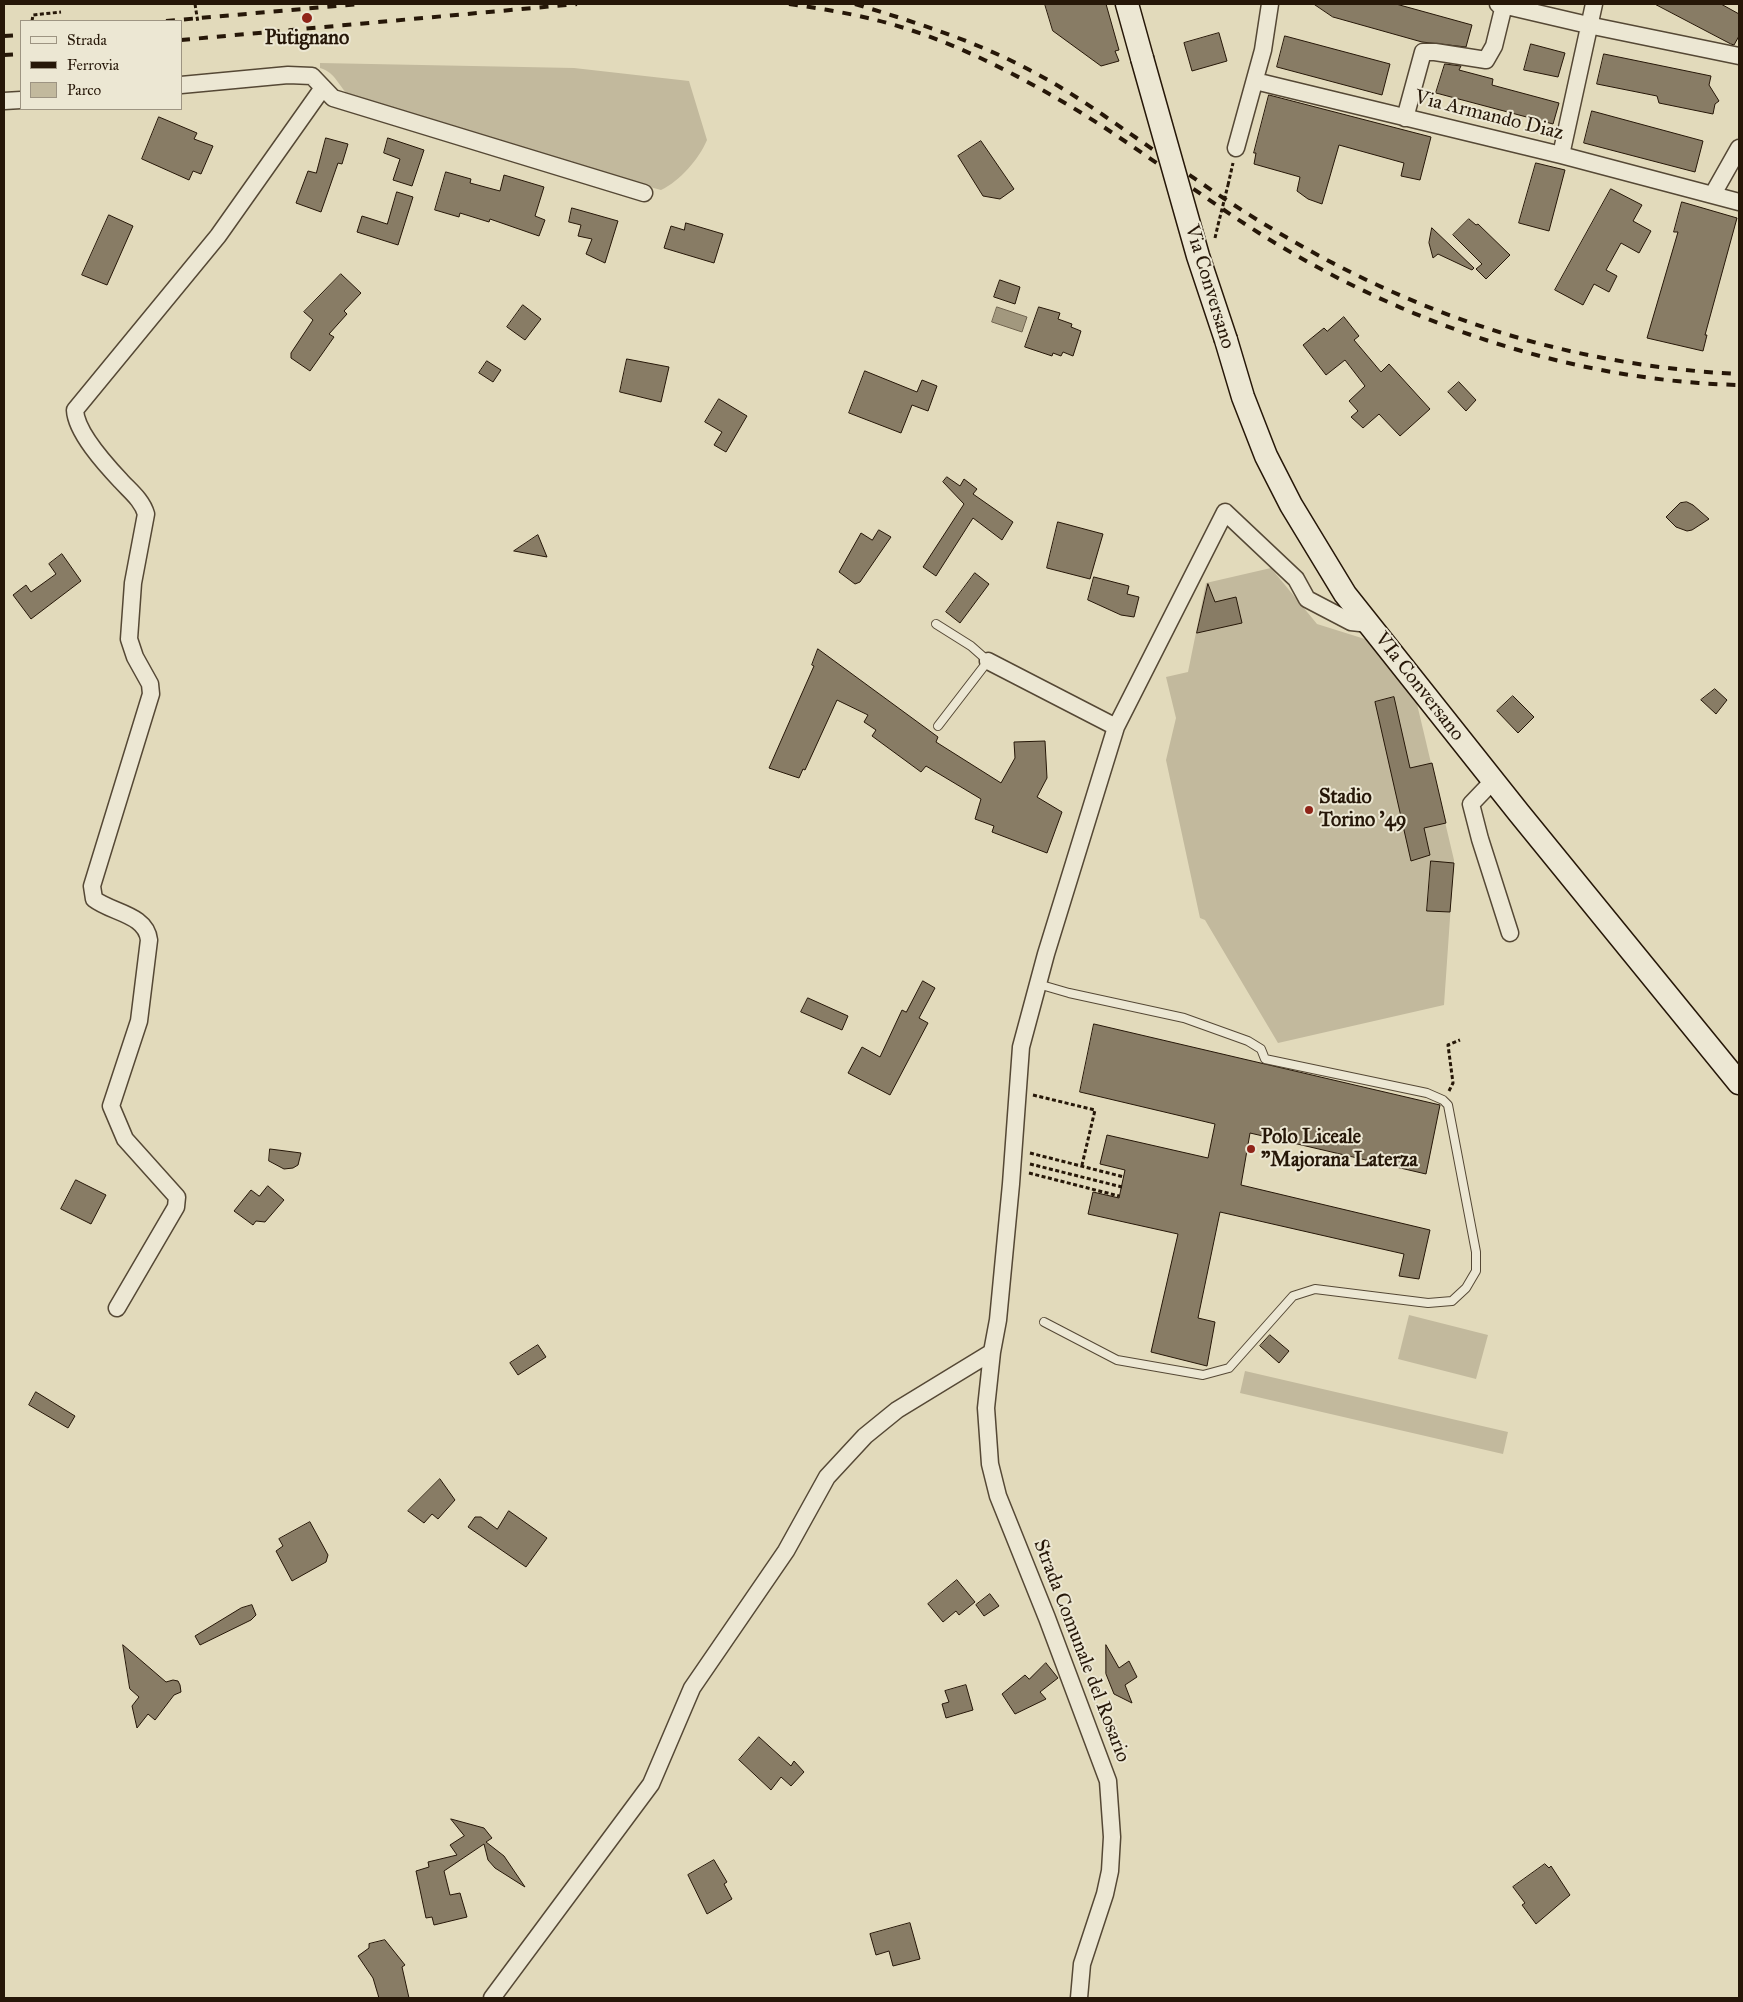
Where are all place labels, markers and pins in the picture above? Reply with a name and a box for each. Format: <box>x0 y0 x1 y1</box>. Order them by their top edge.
marker: Putignano <box>300 11 314 25</box>
place label: Putignano <box>265 27 349 51</box>
place label: Stadio Torino '49 <box>1319 786 1406 833</box>
marker: Stadio Torino '49 <box>1303 804 1315 816</box>
place label: Polo Liceale "Majorana Laterza <box>1261 1126 1418 1173</box>
marker: Polo Liceale "Majorana Laterza <box>1245 1143 1257 1155</box>

